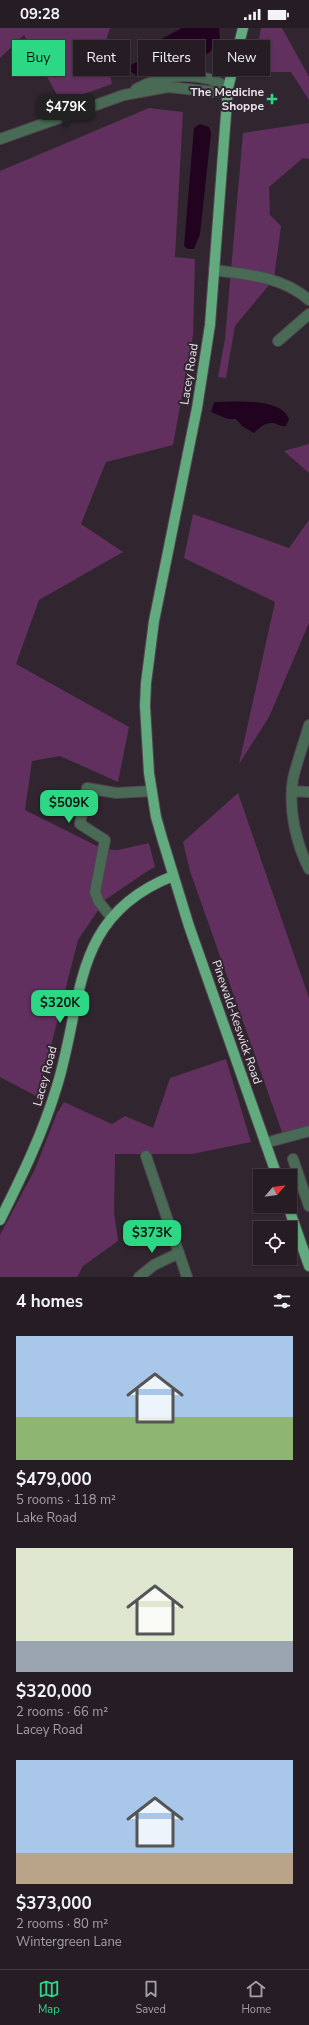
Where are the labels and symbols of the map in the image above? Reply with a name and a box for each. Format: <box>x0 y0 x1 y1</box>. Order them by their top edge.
place label: The Medicine Shoppe <box>190 84 264 114</box>
pin: $479K <box>38 94 94 128</box>
marker: The Medicine Shoppe <box>267 94 277 104</box>
street label: Lacey Road <box>176 342 202 406</box>
pin: $509K <box>41 790 97 824</box>
street label: Pinewald-Keswick Road <box>208 958 266 1086</box>
pin: $320K <box>32 990 88 1024</box>
street label: Lacey Road <box>29 1044 61 1108</box>
north arrow <box>253 1169 297 1213</box>
pin: $373K <box>124 1220 180 1254</box>

